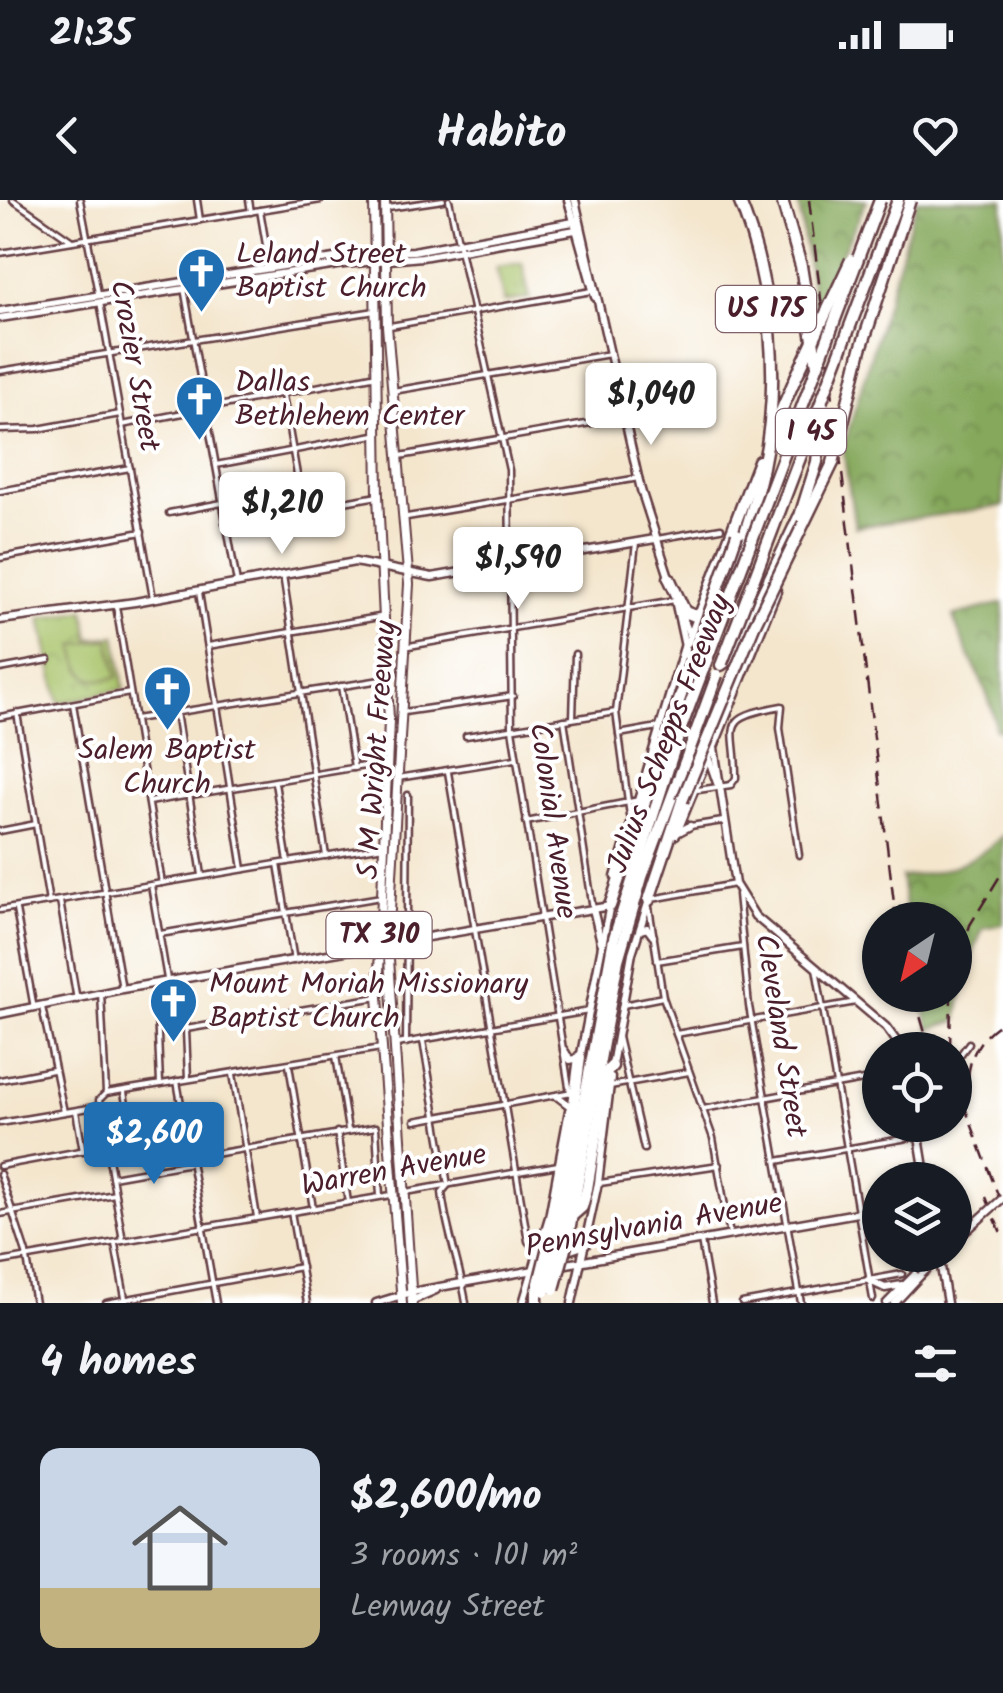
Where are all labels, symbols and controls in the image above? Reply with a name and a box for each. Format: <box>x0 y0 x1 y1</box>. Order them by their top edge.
text: 21:35 <box>50 5 133 65</box>
text: Habito <box>436 99 567 171</box>
icon: back <box>40 108 95 163</box>
icon: heart <box>908 108 963 163</box>
place label: Leland Street Baptist Church <box>236 231 427 313</box>
church icon: Leland Street Baptist Church <box>175 246 227 314</box>
street label: Crozier Street <box>95 276 173 456</box>
road number: US 175 <box>716 286 816 332</box>
place label: Dallas Bethlehem Center <box>235 359 466 441</box>
pin: $1,040 <box>570 363 732 448</box>
text: $1,040 <box>607 370 695 421</box>
church icon: Dallas Bethlehem Center <box>174 374 226 442</box>
road number: I 45 <box>776 409 846 455</box>
pin: $1,210 <box>201 472 363 557</box>
text: $1,210 <box>241 479 323 530</box>
pin: $1,590 <box>437 527 599 612</box>
text: $1,590 <box>475 534 561 585</box>
street label: Julius Schepps Freeway <box>595 587 746 881</box>
street label: S M Wright Freeway <box>345 618 411 881</box>
church icon: Salem Baptist Church <box>141 664 193 732</box>
street label: Colonial Avenue <box>514 720 590 922</box>
place label: Salem Baptist Church <box>78 727 256 809</box>
north arrow <box>862 902 972 1012</box>
map controls <box>862 902 972 1272</box>
road number: TX 310 <box>326 912 432 958</box>
street label: Cleveland Street <box>740 931 820 1142</box>
place label: Mount Moriah Missionary Baptist Church <box>209 961 529 1043</box>
church icon: Mount Moriah Missionary Baptist Church <box>148 976 200 1044</box>
button: locate <box>862 1032 972 1142</box>
pin: $2,600 <box>73 1102 235 1187</box>
text: $2,600 <box>106 1109 202 1160</box>
street label: Warren Avenue <box>298 1131 490 1211</box>
button: layers <box>862 1162 972 1272</box>
street label: Pennsylvania Avenue <box>522 1180 786 1272</box>
text: 4 homes <box>40 1330 196 1397</box>
icon: filters <box>908 1336 963 1391</box>
text: $2,600/mo <box>350 1464 542 1531</box>
icon: home <box>120 1488 240 1608</box>
text: 3 rooms · 101 m² <box>350 1531 577 1582</box>
text: Lenway Street <box>350 1582 544 1633</box>

